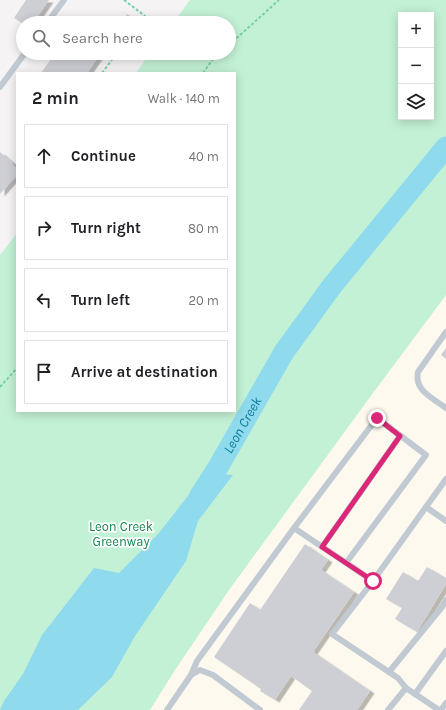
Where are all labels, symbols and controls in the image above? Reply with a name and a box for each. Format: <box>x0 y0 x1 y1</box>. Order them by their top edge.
map controls <box>398 12 434 120</box>
button: + <box>398 12 434 48</box>
search box <box>16 16 236 60</box>
icon: search <box>30 27 52 49</box>
text: Search here <box>62 29 143 47</box>
button: − <box>398 48 434 84</box>
button: layers <box>398 84 434 120</box>
text: 2 min <box>32 88 79 108</box>
text: Walk · 140 m <box>148 91 220 106</box>
icon: ahead <box>33 145 55 167</box>
text: Continue <box>71 147 136 165</box>
text: 40 m <box>189 149 219 164</box>
icon: right <box>33 217 55 239</box>
text: Turn right <box>71 219 141 237</box>
text: 80 m <box>188 221 219 236</box>
icon: left <box>33 289 55 311</box>
text: Turn left <box>71 291 130 309</box>
text: 20 m <box>189 293 219 308</box>
icon: arrive <box>33 361 55 383</box>
text: Arrive at destination <box>71 363 218 381</box>
water label: Leon Creek <box>220 393 266 457</box>
route end <box>368 409 386 427</box>
park label: Leon Creek Greenway <box>89 519 153 549</box>
route start <box>364 572 382 590</box>

